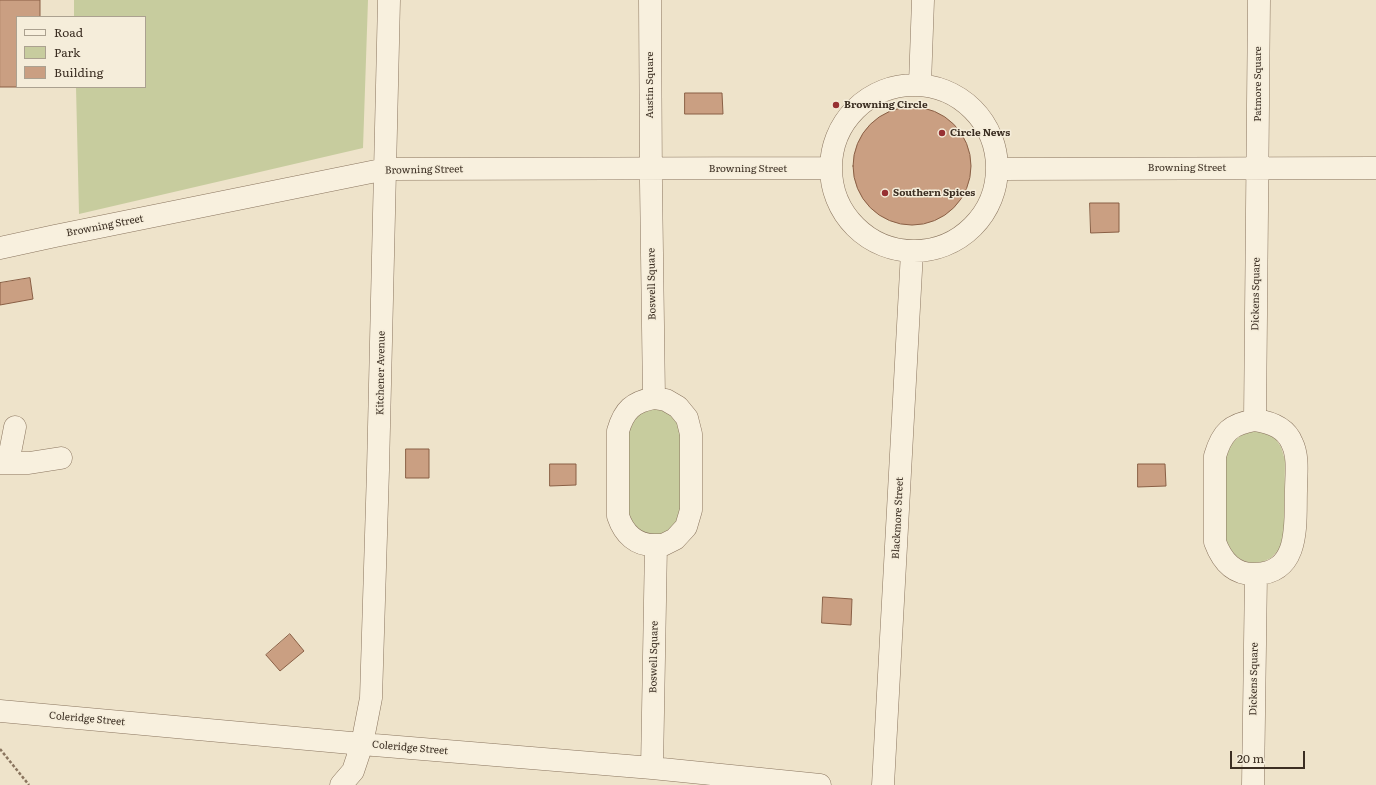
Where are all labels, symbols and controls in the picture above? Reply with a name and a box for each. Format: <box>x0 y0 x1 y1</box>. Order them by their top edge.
legend <box>16 16 146 88</box>
text: Road <box>54 23 83 41</box>
text: Park <box>54 43 80 61</box>
street label: Patmore Square <box>1252 46 1264 122</box>
street label: Austin Square <box>644 51 656 119</box>
text: Building <box>54 63 103 81</box>
place label: Browning Circle <box>844 99 928 111</box>
marker: Browning Circle <box>831 100 841 110</box>
place label: Circle News <box>950 127 1010 139</box>
marker: Circle News <box>937 128 947 138</box>
street label: Browning Street <box>1148 162 1226 174</box>
street label: Browning Street <box>385 163 463 177</box>
street label: Browning Street <box>709 163 787 175</box>
place label: Southern Spices <box>893 187 975 199</box>
marker: Southern Spices <box>880 188 890 198</box>
street label: Browning Street <box>65 213 145 239</box>
street label: Boswell Square <box>645 248 659 320</box>
street label: Dickens Square <box>1249 257 1263 331</box>
street label: Kitchener Avenue <box>374 331 388 415</box>
street label: Blackmore Street <box>890 477 906 559</box>
street label: Boswell Square <box>647 621 661 693</box>
street label: Dickens Square <box>1247 642 1261 716</box>
street label: Coleridge Street <box>48 710 126 728</box>
street label: Coleridge Street <box>371 739 449 757</box>
scale bar <box>1232 743 1307 769</box>
text: 20 m <box>1237 749 1264 767</box>

